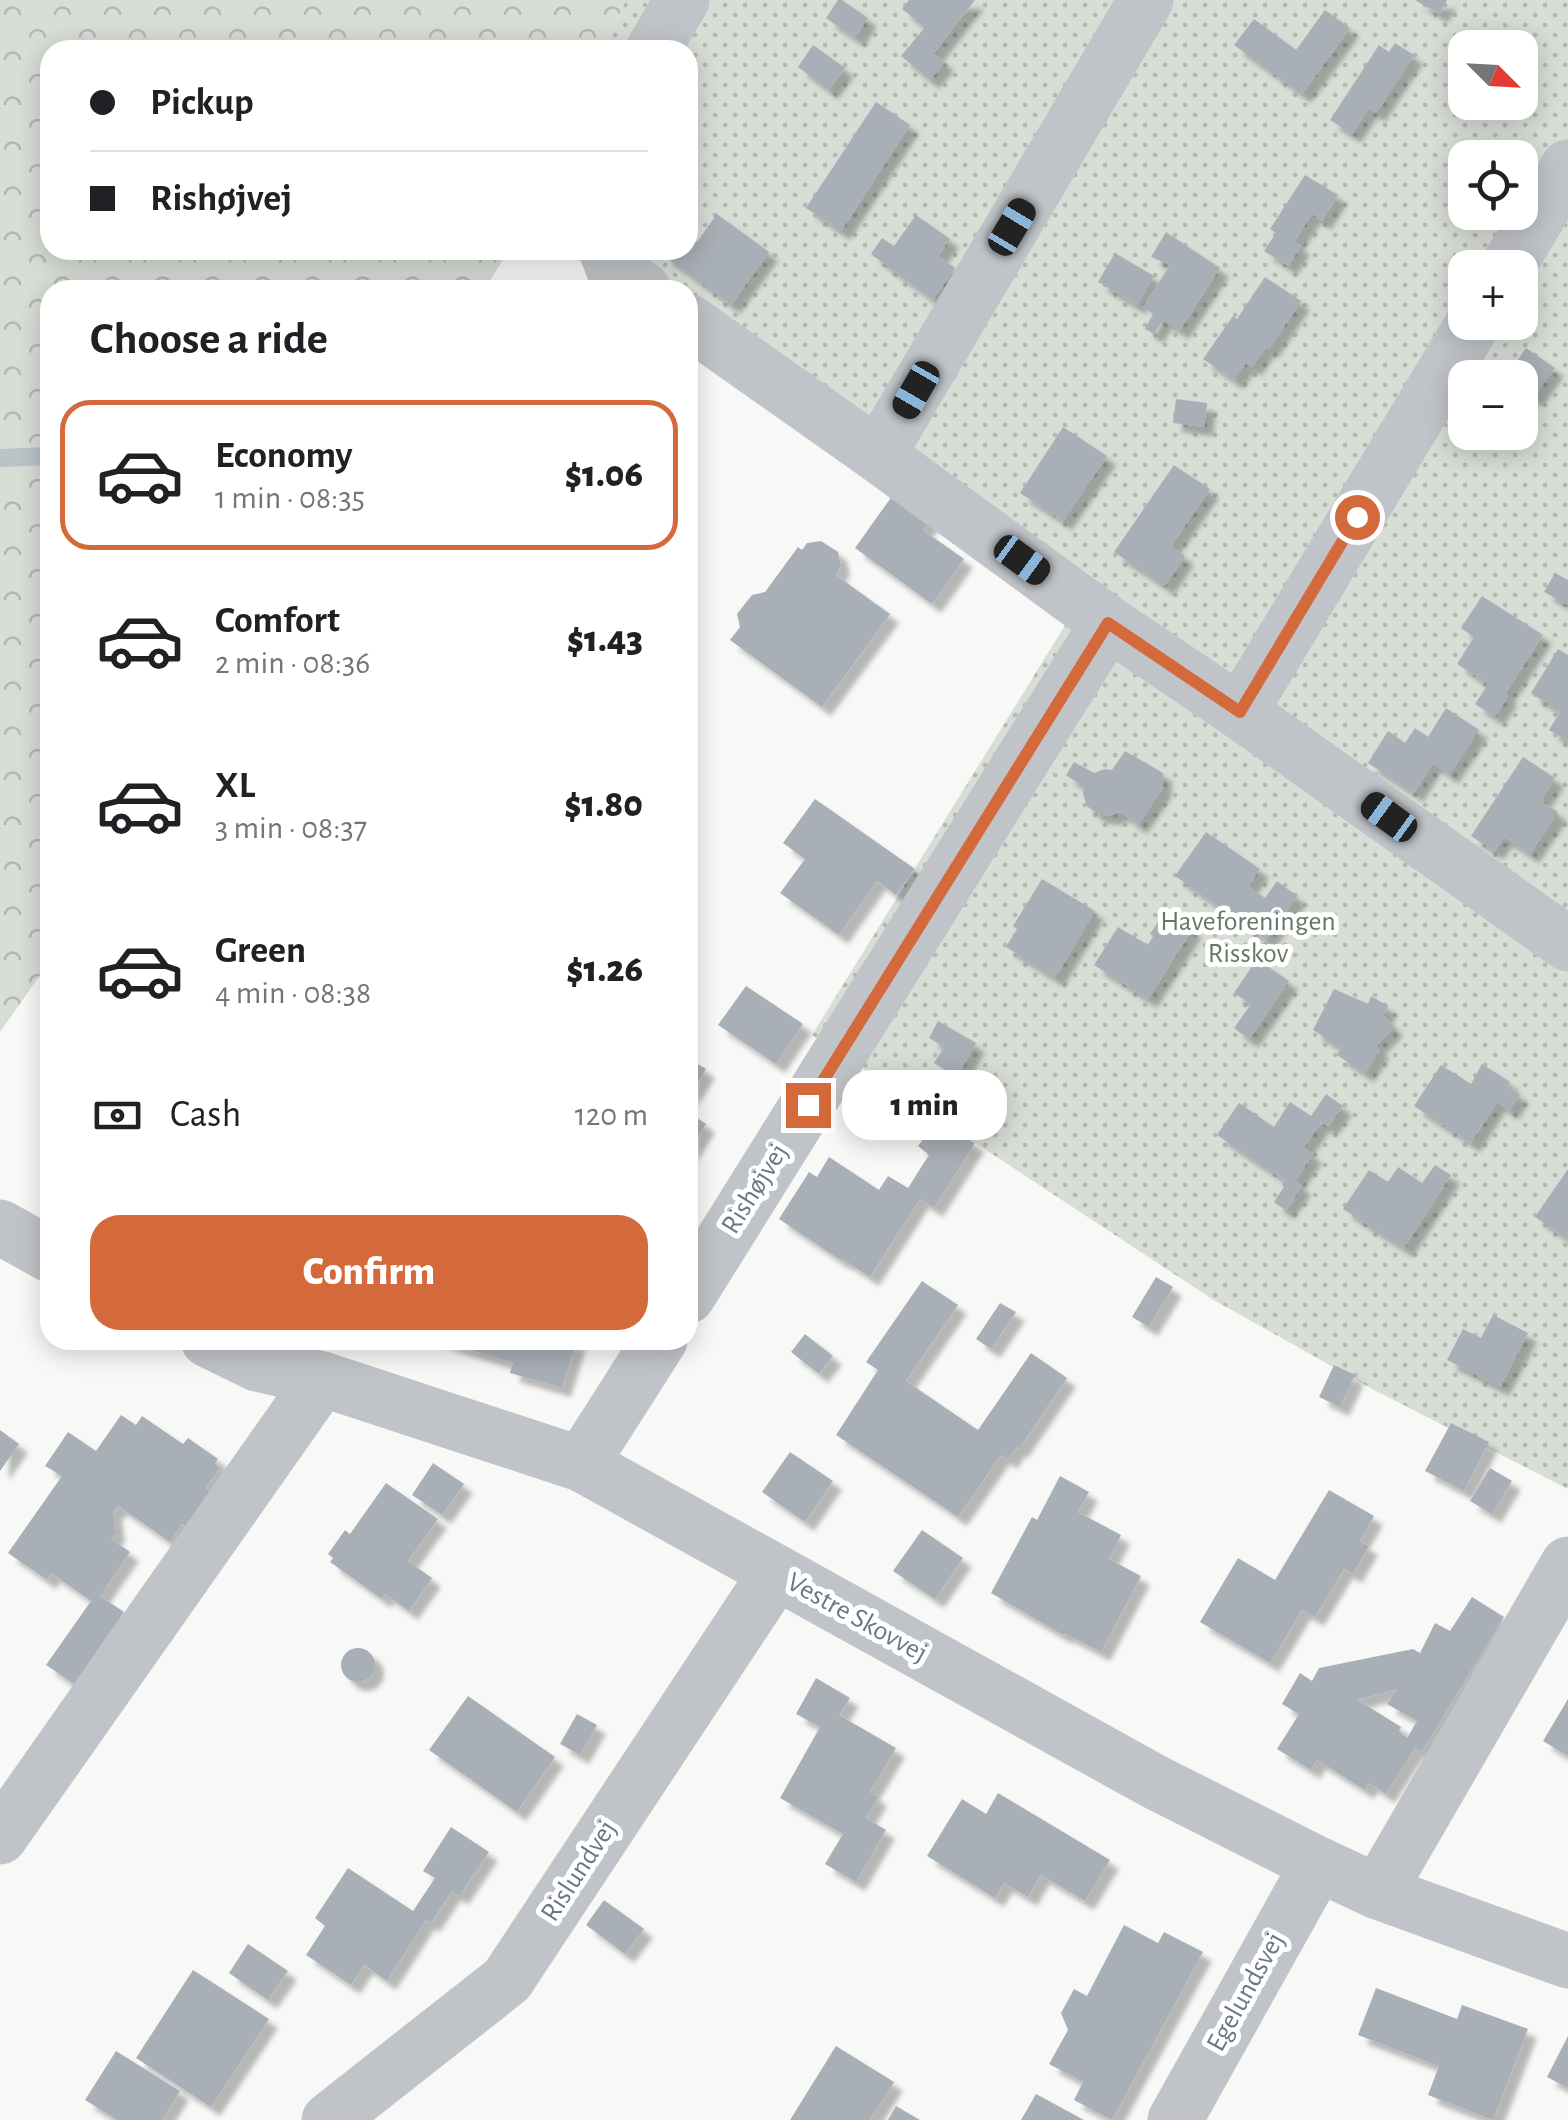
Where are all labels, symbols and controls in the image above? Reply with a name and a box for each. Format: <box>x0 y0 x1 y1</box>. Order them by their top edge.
north arrow <box>1448 30 1538 120</box>
map controls <box>1448 30 1538 450</box>
text: Pickup <box>150 84 254 122</box>
button: locate <box>1448 140 1538 230</box>
text: Rishøjvej <box>150 180 292 218</box>
car <box>984 194 1040 260</box>
button: + <box>1448 250 1538 340</box>
text: Choose a ride <box>90 317 328 362</box>
car <box>888 357 944 423</box>
button: − <box>1448 360 1538 450</box>
icon: car <box>95 430 185 520</box>
text: Economy <box>215 437 353 475</box>
text: $1.06 <box>565 456 643 494</box>
text: 1 min · 08:35 <box>215 482 365 514</box>
route start <box>1335 495 1380 540</box>
car <box>989 530 1055 590</box>
icon: car <box>95 595 185 685</box>
text: Comfort <box>215 602 340 640</box>
text: $1.43 <box>567 621 643 659</box>
text: 2 min · 08:36 <box>215 647 370 679</box>
icon: car <box>95 760 185 850</box>
text: XL <box>215 767 255 805</box>
text: $1.80 <box>564 786 643 824</box>
car <box>1356 787 1422 847</box>
text: 3 min · 08:37 <box>215 812 367 844</box>
park label: Haveforeningen Risskov <box>1160 908 1336 968</box>
icon: car <box>95 925 185 1015</box>
text: Green <box>215 932 306 970</box>
text: $1.26 <box>566 951 643 989</box>
text: 4 min · 08:38 <box>215 977 371 1009</box>
callout: 1 min <box>843 1070 1008 1140</box>
route end <box>786 1083 831 1128</box>
icon: cash <box>90 1088 145 1143</box>
text: 1 min <box>890 1089 959 1121</box>
text: Cash <box>170 1096 241 1134</box>
text: 120 m <box>575 1099 648 1131</box>
street label: Rishøjvej <box>717 1139 793 1239</box>
button: Confirm <box>90 1215 648 1330</box>
street label: Vestre Skovvej <box>782 1568 932 1668</box>
street label: Rislundvej <box>536 1815 622 1927</box>
street label: Egelundsvej <box>1202 1928 1290 2056</box>

